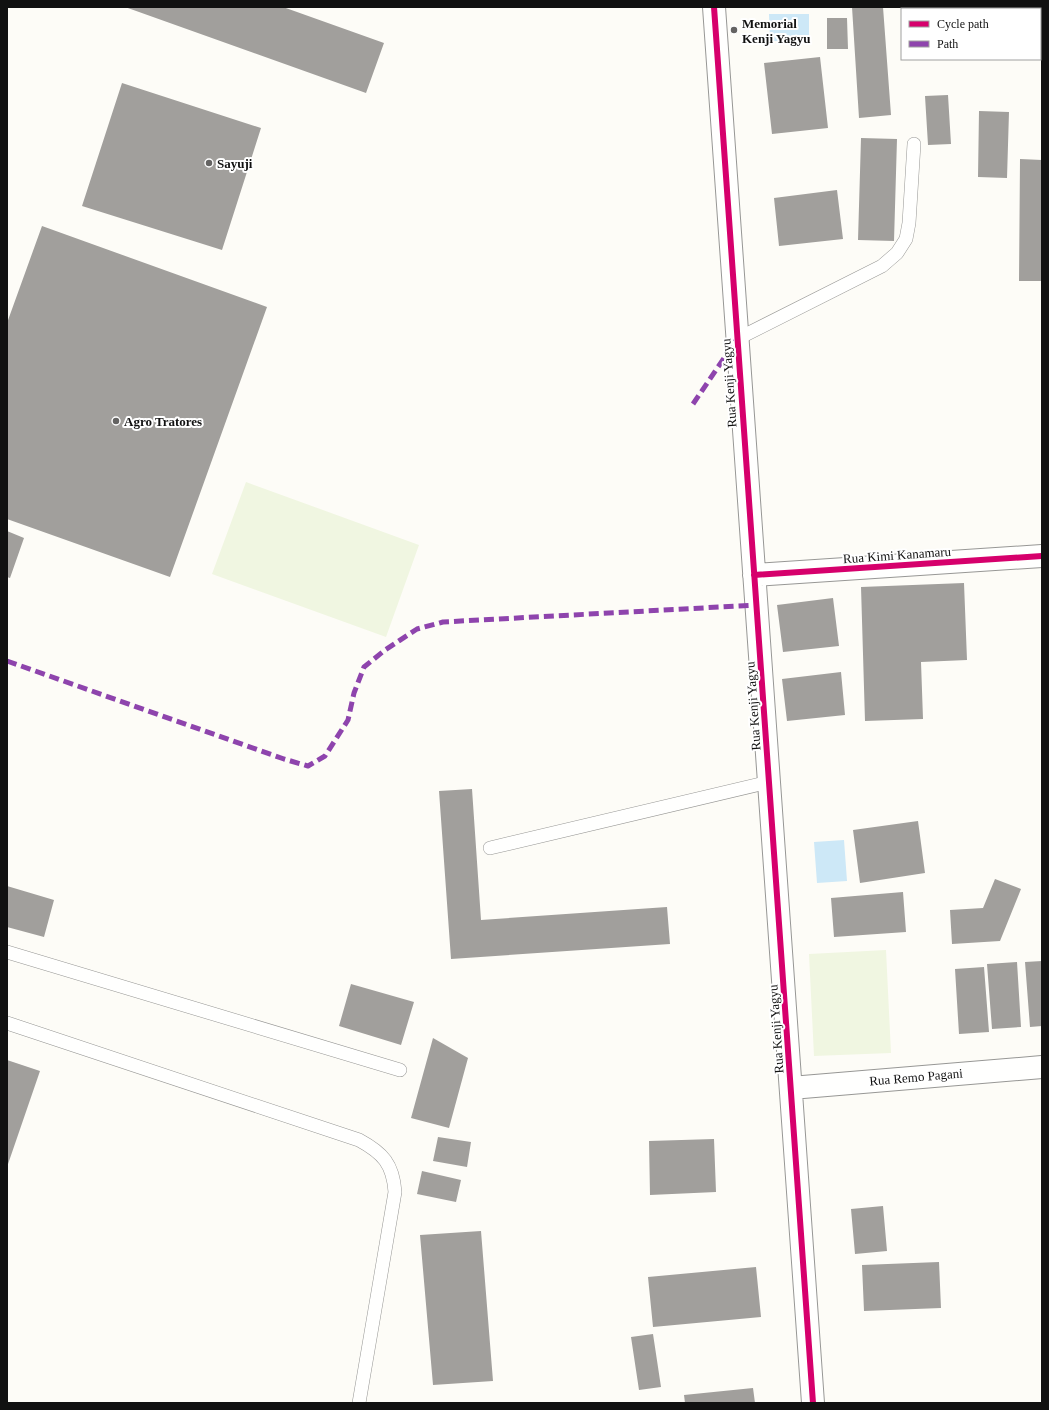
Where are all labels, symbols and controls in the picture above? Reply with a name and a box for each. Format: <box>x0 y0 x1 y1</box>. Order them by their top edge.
legend <box>901 8 1041 60</box>
place label: Memorial Kenji Yagyu <box>742 16 811 46</box>
text: Cycle path <box>937 17 989 31</box>
marker: Memorial Kenji Yagyu <box>729 25 739 35</box>
text: Path <box>937 37 958 51</box>
place label: Sayuji <box>217 156 253 171</box>
marker: Sayuji <box>204 158 214 168</box>
street label: Rua Kenji Yagyu <box>718 337 740 428</box>
place label: Agro Tratores <box>124 414 202 429</box>
marker: Agro Tratores <box>111 416 121 426</box>
street label: Rua Kimi Kanamaru <box>842 544 952 566</box>
street label: Rua Kenji Yagyu <box>742 660 764 751</box>
street label: Rua Kenji Yagyu <box>765 983 787 1074</box>
street label: Rua Remo Pagani <box>869 1065 964 1089</box>

